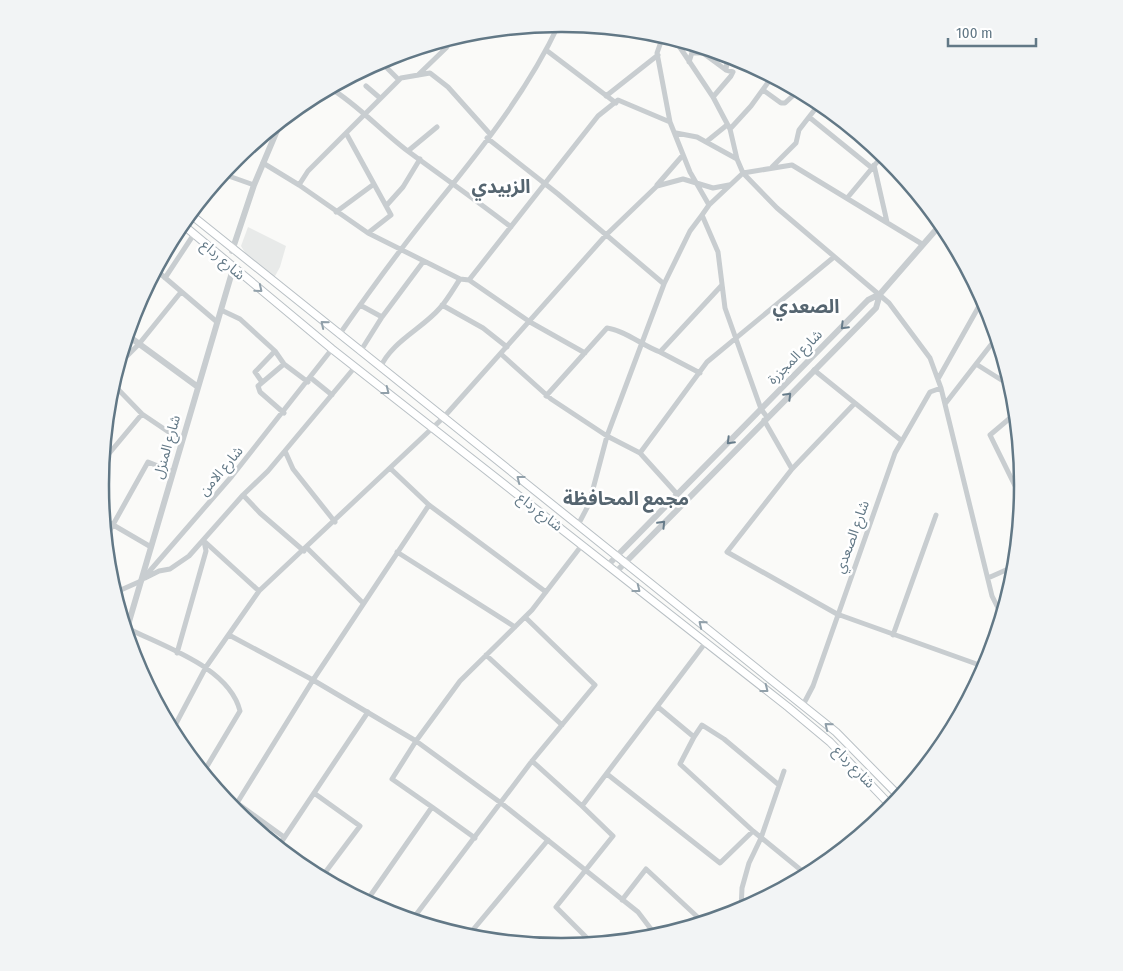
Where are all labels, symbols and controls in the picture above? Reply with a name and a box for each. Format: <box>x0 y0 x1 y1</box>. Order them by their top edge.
scale bar <box>948 15 1036 47</box>
text: 100 m <box>956 24 993 42</box>
district label: الزبيدي <box>471 175 531 201</box>
street label: شارع رداع <box>196 236 248 285</box>
one-way arrow <box>253 284 262 292</box>
district label: الصعدي <box>773 295 839 321</box>
one-way arrow <box>841 320 850 329</box>
one-way arrow <box>321 321 330 329</box>
street label: شارع المجزرة <box>764 326 827 389</box>
one-way arrow <box>380 386 389 395</box>
one-way arrow <box>782 393 791 402</box>
street label: شارع المنزل <box>150 413 186 481</box>
one-way arrow <box>727 436 736 445</box>
street label: شارع الامن <box>195 443 248 501</box>
one-way arrow <box>516 476 526 485</box>
district label: مجمع المحافظة <box>563 487 689 513</box>
street label: شارع رداع <box>513 489 566 536</box>
street label: شارع الصعدي <box>831 498 875 576</box>
one-way arrow <box>656 521 665 530</box>
one-way arrow <box>632 583 641 592</box>
one-way arrow <box>699 621 708 629</box>
one-way arrow <box>759 683 768 691</box>
one-way arrow <box>825 723 834 731</box>
street label: شارع رداع <box>828 742 878 793</box>

